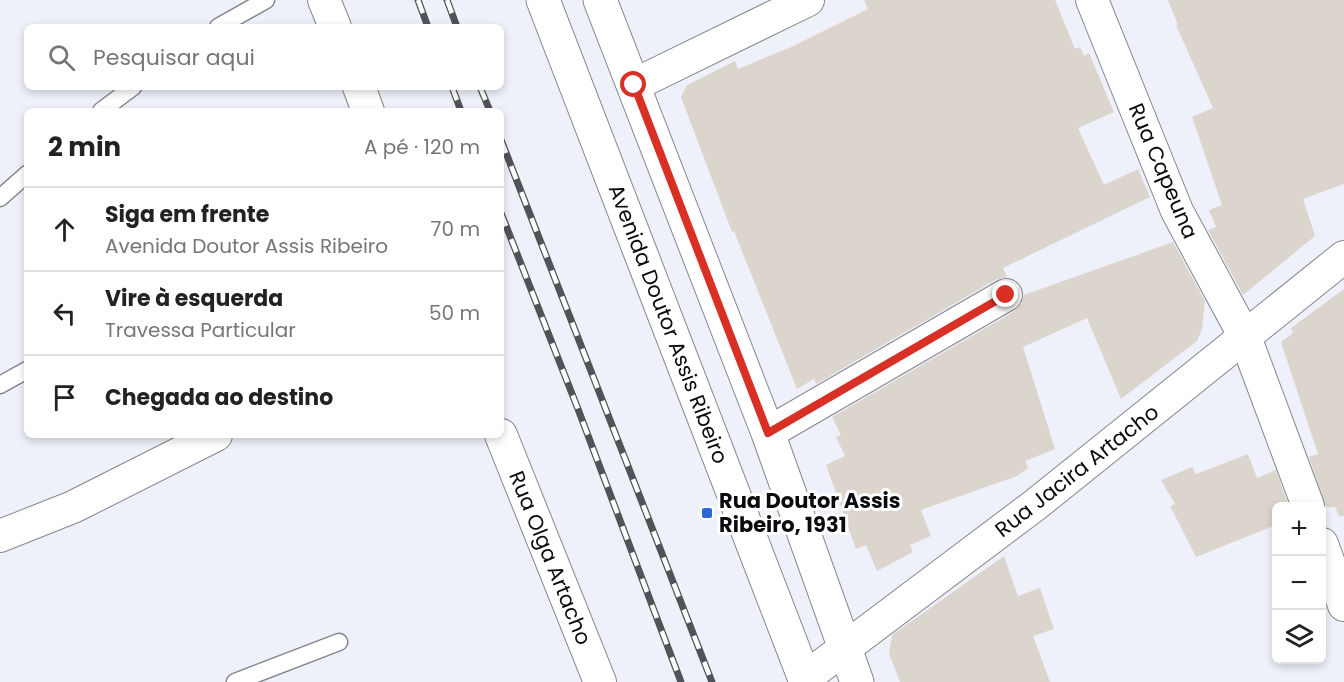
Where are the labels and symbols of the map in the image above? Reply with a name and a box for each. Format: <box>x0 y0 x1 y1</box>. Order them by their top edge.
route start <box>620 71 646 97</box>
street label: Rua Capeuna <box>1122 99 1205 243</box>
street label: Avenida Doutor Assis Ribeiro <box>602 180 735 468</box>
route end <box>992 281 1018 307</box>
street label: Rua Jacira Artacho <box>989 398 1165 544</box>
street label: Rua Olga Artacho <box>502 467 599 649</box>
place label: Rua Doutor Assis Ribeiro, 1931 <box>719 486 901 539</box>
marker: Rua Doutor Assis Ribeiro, 1931 <box>700 506 714 520</box>

